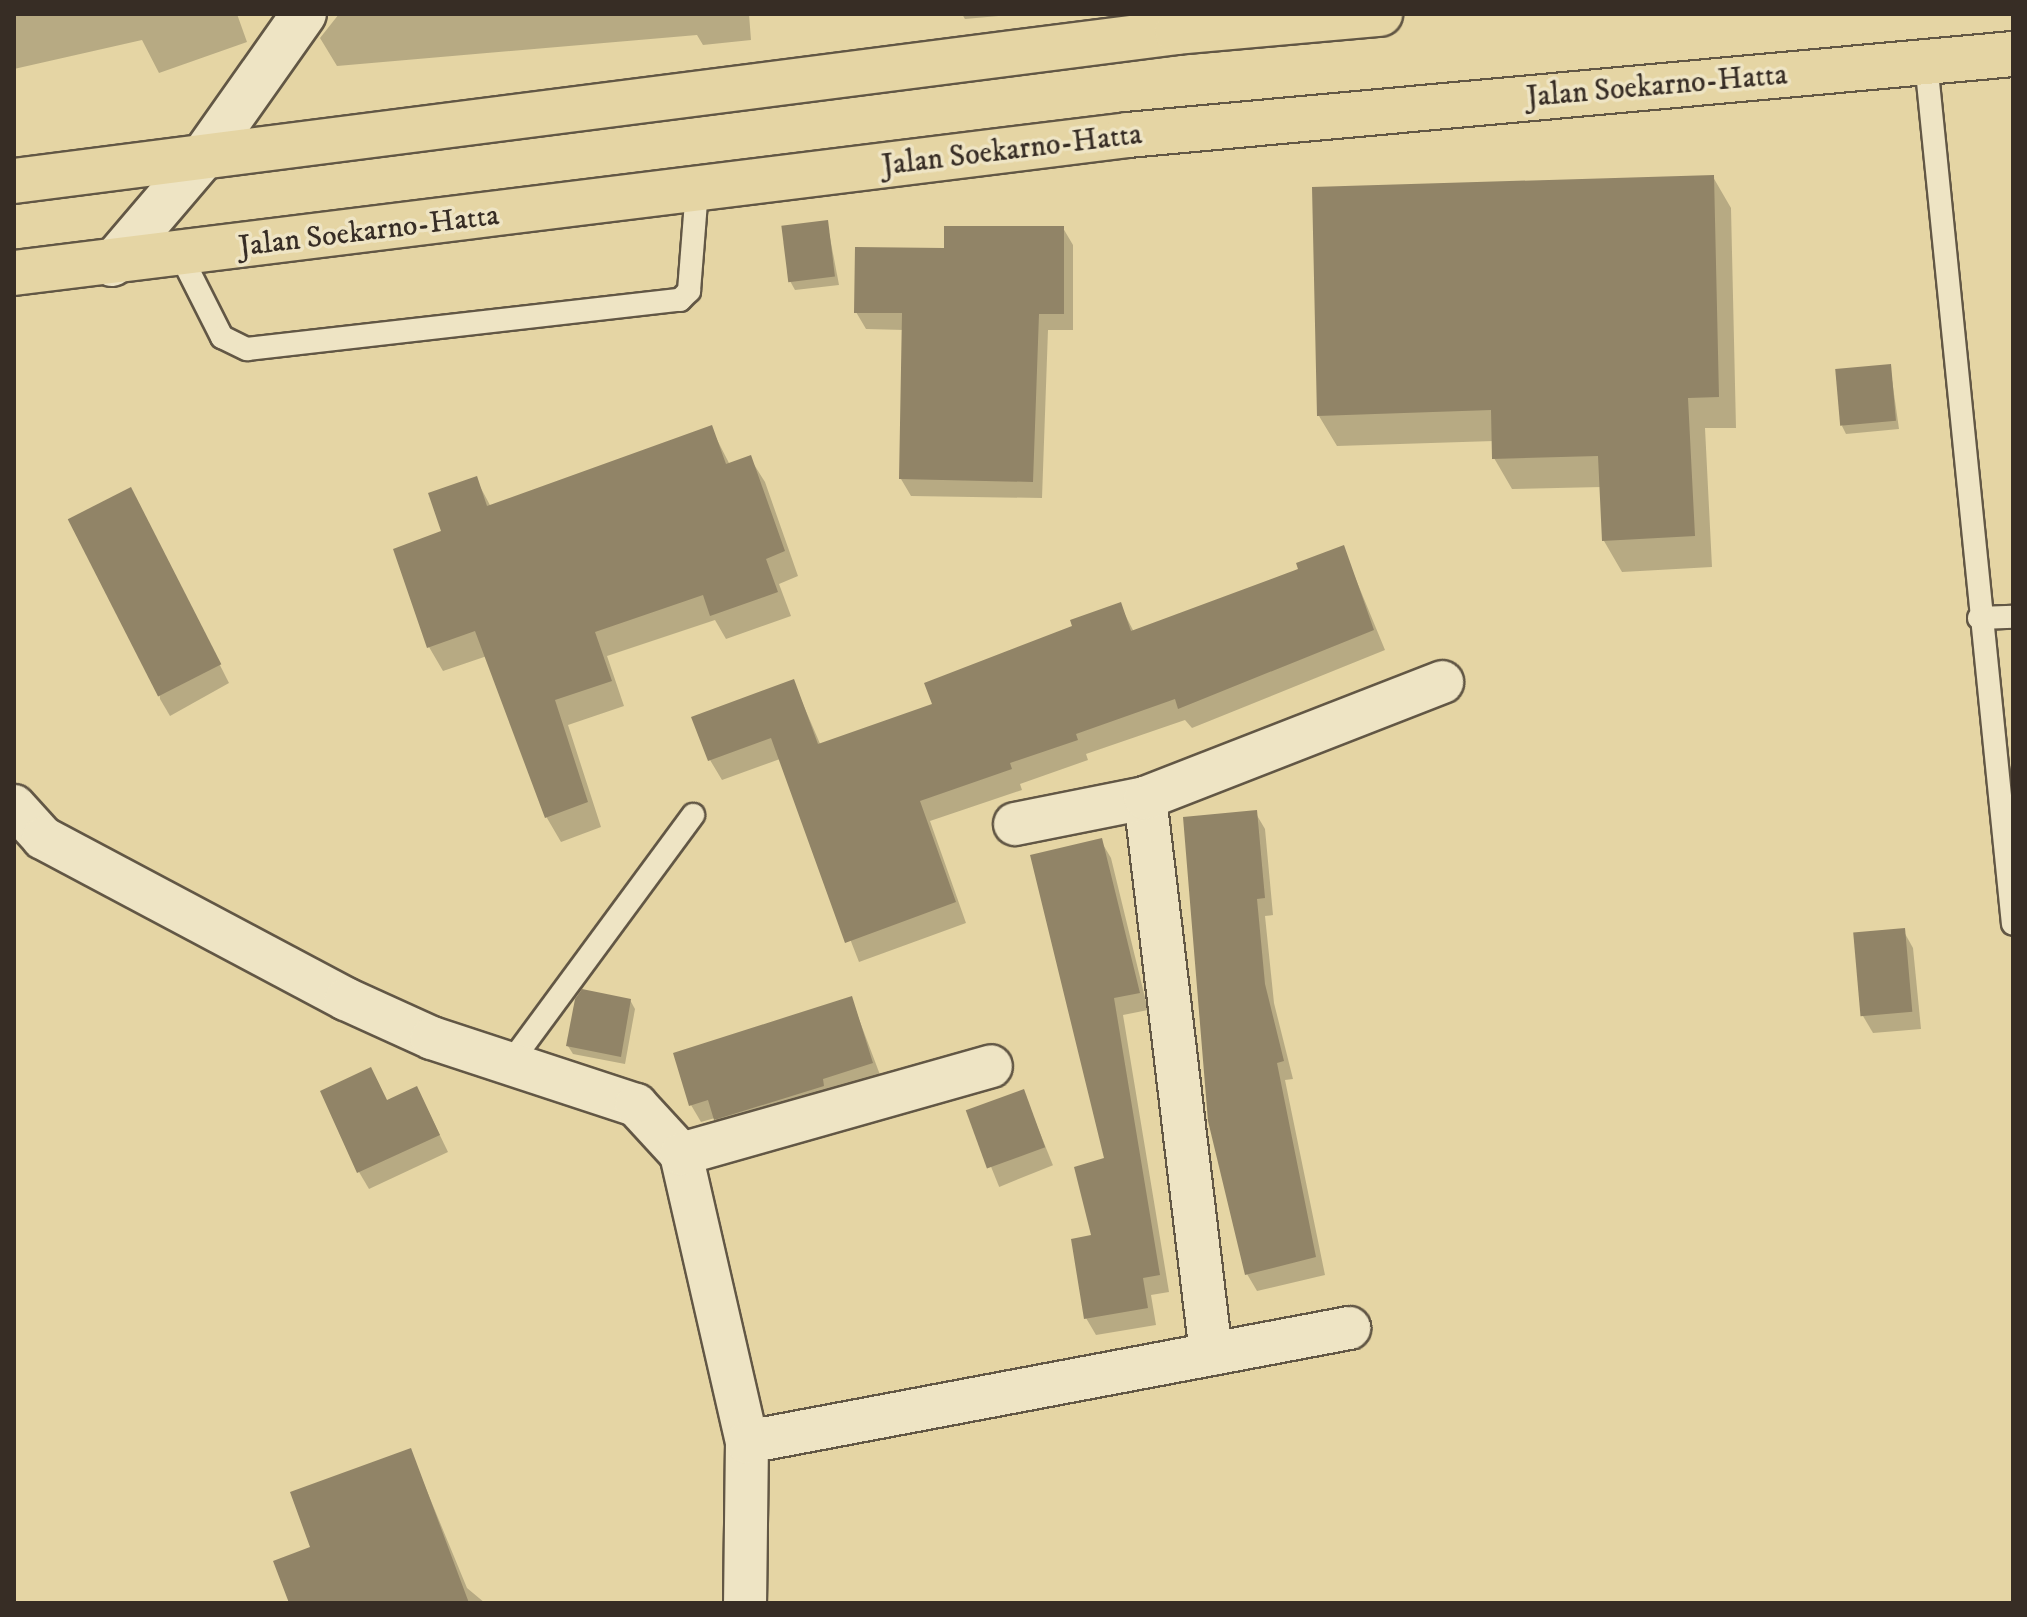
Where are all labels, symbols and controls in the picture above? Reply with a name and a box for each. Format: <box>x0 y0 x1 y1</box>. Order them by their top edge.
street label: Jalan Soekarno-Hatta <box>1525 58 1789 116</box>
street label: Jalan Soekarno-Hatta <box>880 117 1144 185</box>
street label: Jalan Soekarno-Hatta <box>237 198 501 266</box>

